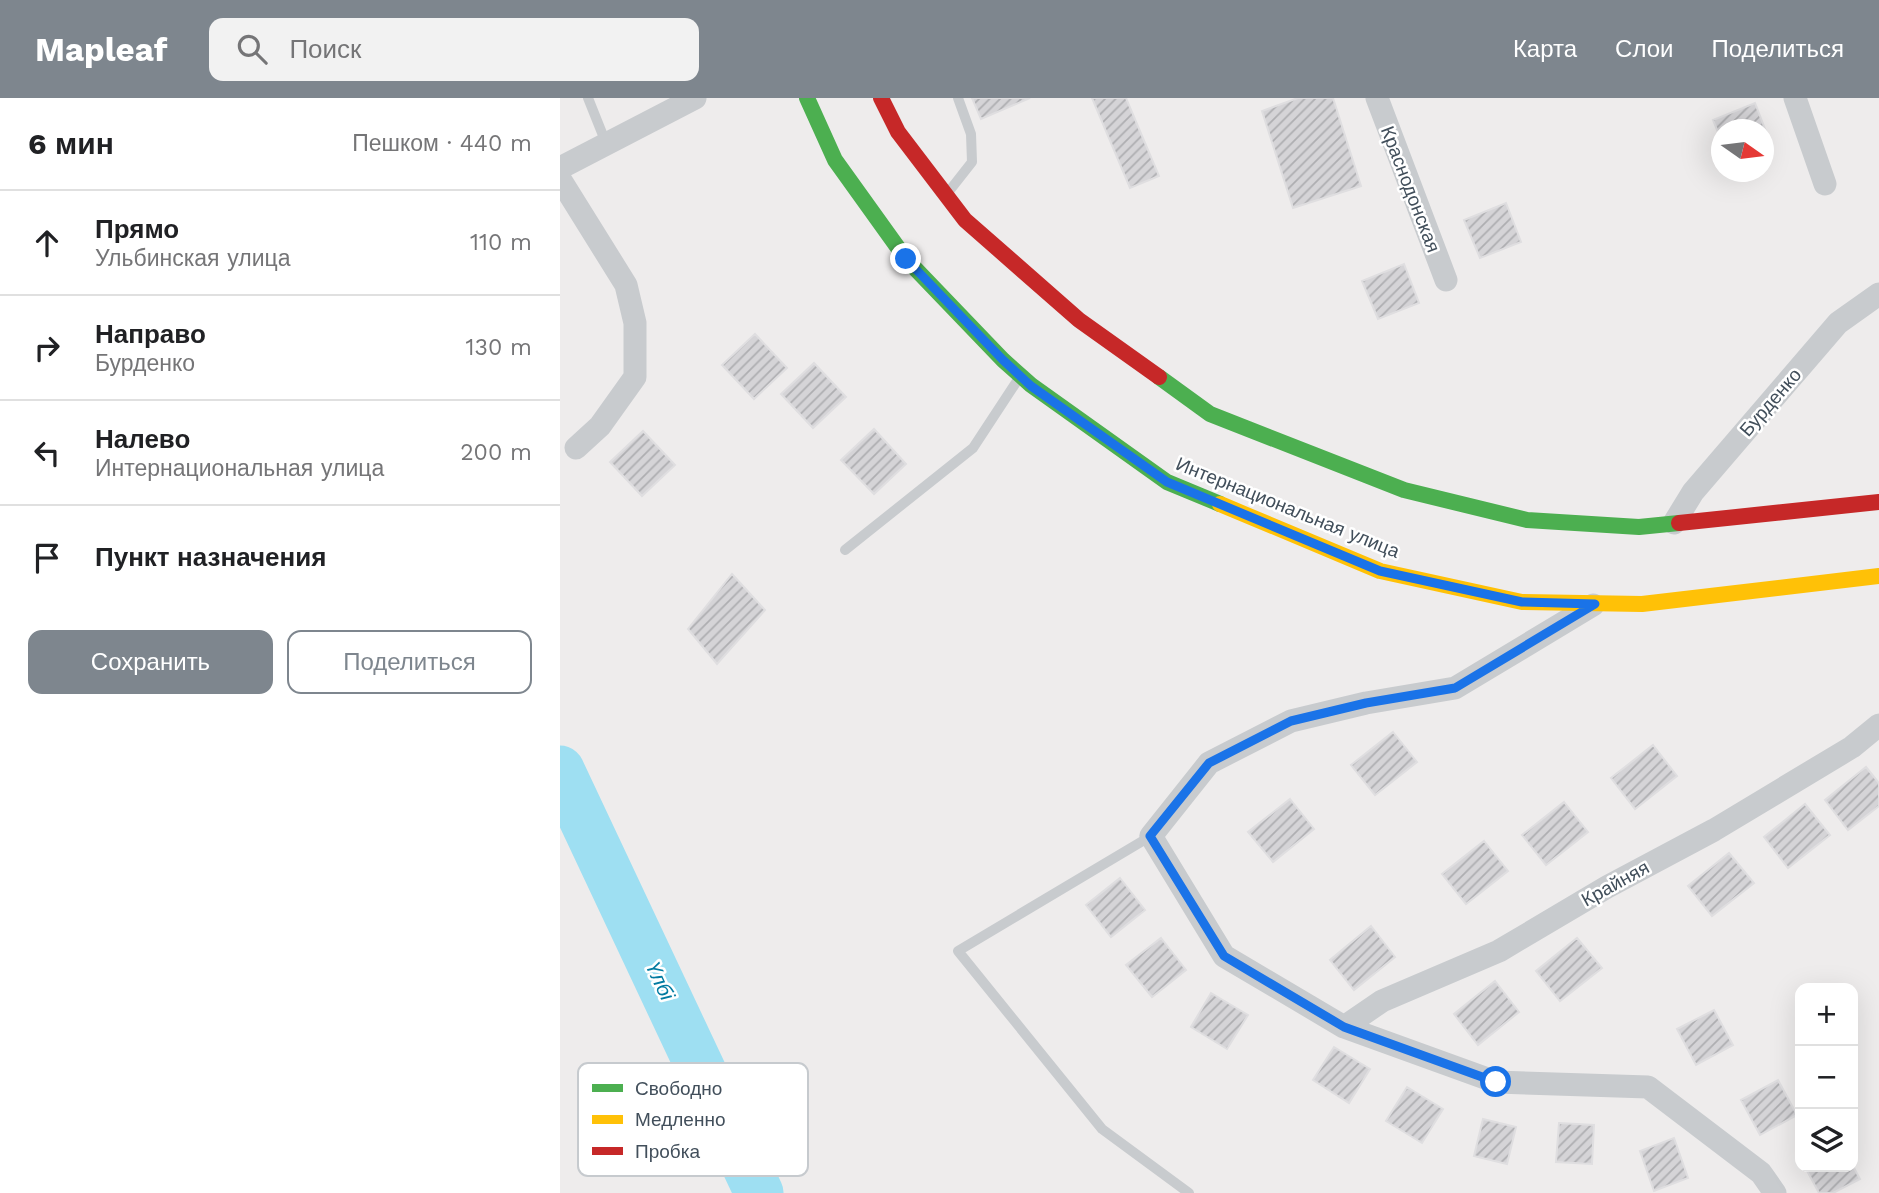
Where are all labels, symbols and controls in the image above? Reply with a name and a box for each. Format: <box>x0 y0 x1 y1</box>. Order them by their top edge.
search box <box>209 18 699 81</box>
text: Mapleaf <box>35 30 167 69</box>
icon: search <box>233 30 271 68</box>
text: Поиск <box>289 34 361 64</box>
text: Карта <box>1513 35 1577 63</box>
text: Слои <box>1615 35 1673 63</box>
text: Поделиться <box>1711 35 1844 63</box>
north arrow <box>1711 119 1774 182</box>
street label: Краснодонская <box>1376 123 1445 256</box>
text: 6 мин <box>28 126 114 161</box>
text: Пешком · 440 m <box>352 130 532 157</box>
text: Прямо <box>95 214 179 244</box>
icon: ahead <box>28 224 66 262</box>
text: 110 m <box>470 229 532 256</box>
route end <box>890 243 921 274</box>
text: Ульбинская улица <box>95 245 291 272</box>
text: Направо <box>95 319 206 349</box>
icon: right <box>28 329 66 367</box>
text: 130 m <box>466 334 532 361</box>
text: Бурденко <box>95 350 195 377</box>
street label: Бурденко <box>1735 364 1806 441</box>
text: Налево <box>95 424 190 454</box>
icon: left <box>28 434 66 472</box>
text: 200 m <box>460 439 532 466</box>
street label: Интернациональная улица <box>1173 452 1403 563</box>
text: Интернациональная улица <box>95 455 384 482</box>
icon: arrive <box>28 539 66 577</box>
text: Пункт назначения <box>95 542 326 572</box>
button: Сохранить <box>28 630 273 694</box>
button: Поделиться <box>287 630 532 694</box>
street label: Крайняя <box>1577 855 1653 911</box>
water label: Үлбі <box>641 957 681 1005</box>
map controls <box>1795 983 1858 1172</box>
button: + <box>1795 983 1858 1046</box>
button: − <box>1795 1046 1858 1109</box>
legend <box>578 1063 808 1176</box>
route start <box>1480 1066 1511 1097</box>
text: Свободно <box>635 1077 722 1100</box>
text: Медленно <box>635 1108 725 1131</box>
button: layers <box>1795 1109 1858 1172</box>
text: Пробка <box>635 1140 700 1163</box>

